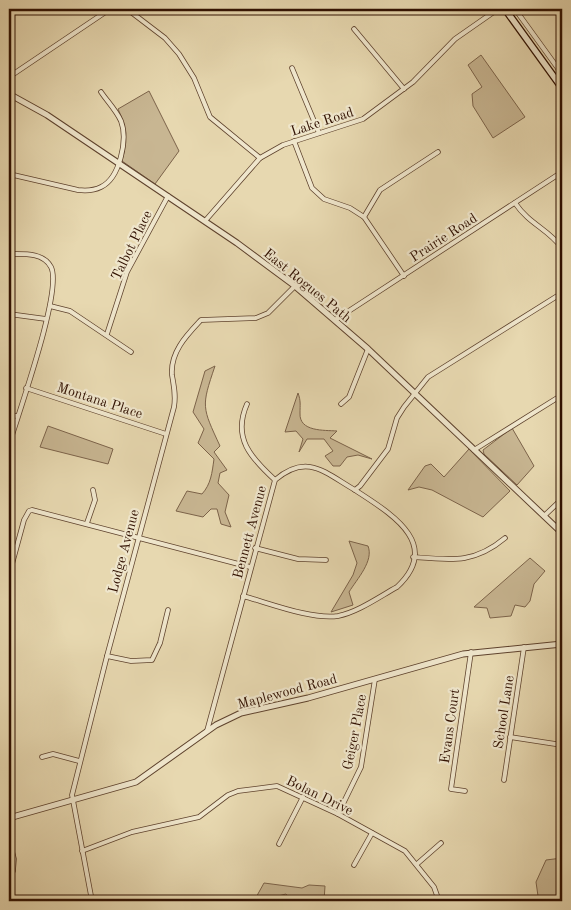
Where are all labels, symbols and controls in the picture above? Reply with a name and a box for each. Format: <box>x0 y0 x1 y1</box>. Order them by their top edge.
street label: Lake Road <box>289 105 355 139</box>
street label: Talbot Place <box>109 208 155 283</box>
street label: Prairie Road <box>407 211 480 265</box>
street label: East Rogues Path <box>261 246 354 326</box>
street label: Montana Place <box>55 381 144 421</box>
street label: Bennett Avenue <box>231 484 269 580</box>
street label: Lodge Avenue <box>106 508 142 595</box>
street label: Maplewood Road <box>236 672 339 712</box>
street label: School Lane <box>491 674 517 750</box>
street label: Evans Court <box>438 688 462 765</box>
street label: Geiger Place <box>341 693 369 771</box>
street label: Bolan Drive <box>284 774 355 818</box>

